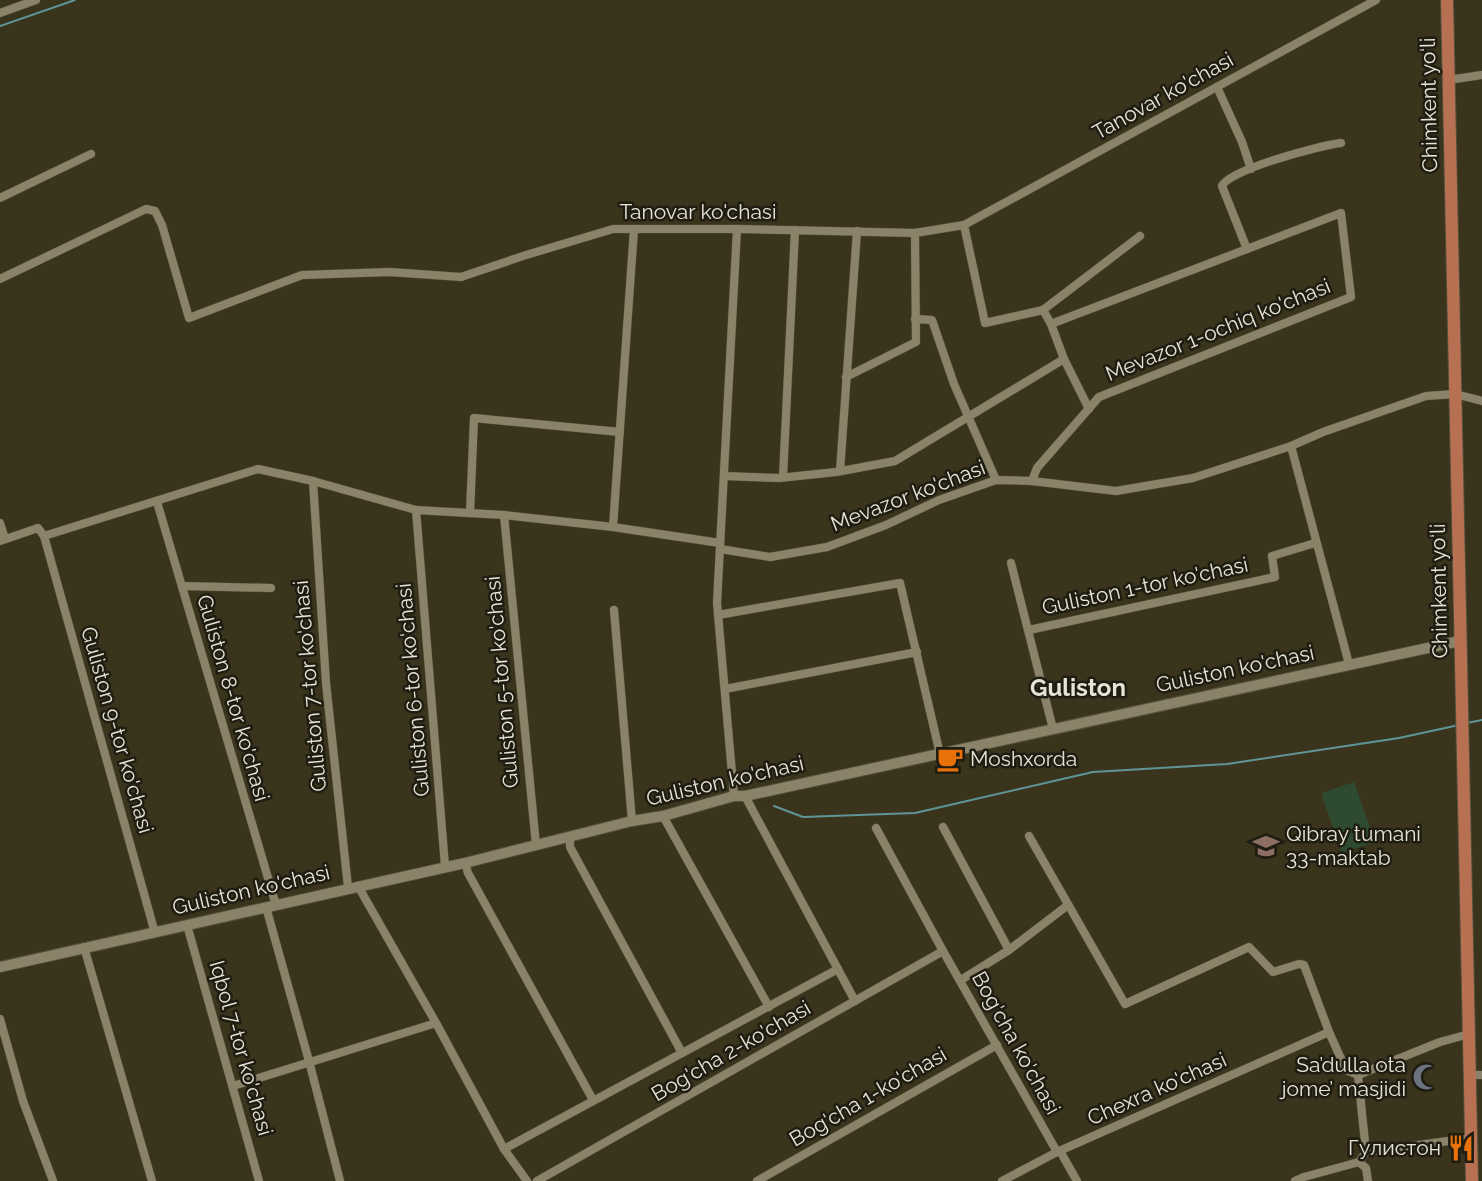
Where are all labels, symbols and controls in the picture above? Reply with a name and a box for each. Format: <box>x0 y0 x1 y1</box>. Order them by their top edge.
street label: Chimkent yo‘li <box>1415 37 1442 173</box>
street label: Tanovar ko'chasi <box>1088 47 1238 145</box>
street label: Tanovar ko'chasi <box>619 199 777 224</box>
street label: Mevazor 1-ochiq ko'chasi <box>1102 273 1334 386</box>
street label: Mevazor ko'chasi <box>827 455 989 537</box>
street label: Chimkent yo‘li <box>1425 523 1452 659</box>
street label: Guliston 1-tor ko'chasi <box>1039 551 1250 620</box>
street label: Guliston 5-tor ko'chasi <box>480 575 523 789</box>
street label: Guliston 7-tor ko'chasi <box>288 579 331 793</box>
street label: Guliston 6-tor ko'chasi <box>391 582 434 798</box>
street label: Guliston 8-tor ko'chasi <box>192 592 275 804</box>
street label: Guliston 9-tor ko'chasi <box>76 624 159 836</box>
street label: Guliston ko'chasi <box>1154 640 1316 697</box>
district label: Guliston <box>1030 673 1126 702</box>
cafe icon: Moshxorda <box>935 744 965 774</box>
place label: Moshxorda <box>970 746 1077 771</box>
street label: Guliston ko'chasi <box>644 750 806 811</box>
place label: Qibray tumani 33-maktab <box>1286 821 1421 870</box>
school or university icon: Qibray tumani 33-maktab <box>1251 831 1281 861</box>
street label: Guliston ko'chasi <box>170 859 332 920</box>
street label: Iqbol 7-tor ko'chasi <box>205 957 278 1138</box>
street label: Bog'cha ko'chasi <box>967 967 1066 1119</box>
street label: Bog'cha 2-ko'chasi <box>647 995 815 1106</box>
street label: Bog'cha 1-ko'chasi <box>785 1041 951 1152</box>
street label: Chexra ko'chasi <box>1083 1047 1230 1130</box>
place label: Sa’dulla ota jome’ masjidi <box>1279 1052 1406 1101</box>
mosque icon: Sa’dulla ota jome’ masjidi <box>1411 1062 1441 1092</box>
restaurant icon: Гулистон <box>1446 1133 1476 1163</box>
place label: Гулистон <box>1348 1135 1441 1160</box>

